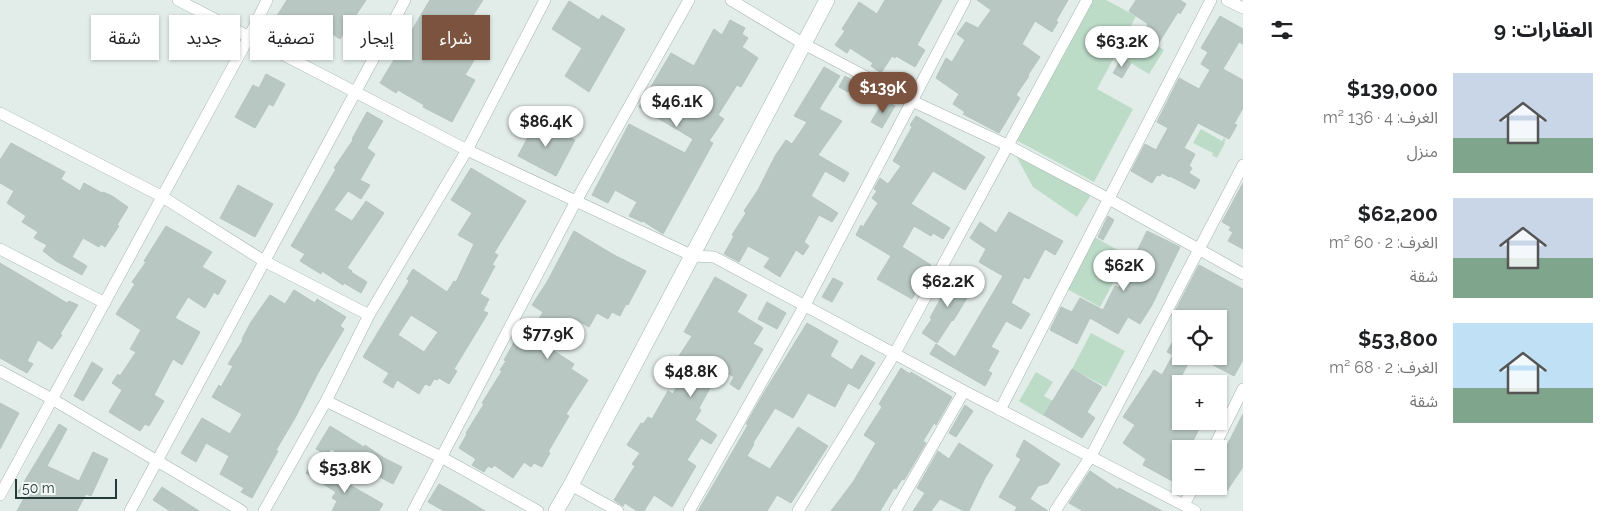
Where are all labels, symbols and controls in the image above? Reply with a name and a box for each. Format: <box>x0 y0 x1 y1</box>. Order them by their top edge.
chip: شقة <box>91 15 159 60</box>
chip: جديد <box>169 15 240 60</box>
chip: تصفية <box>250 15 333 60</box>
chip: إيجار <box>343 15 412 60</box>
chip: شراء <box>422 15 490 60</box>
icon: filters <box>1268 16 1296 44</box>
text: العقارات: 9 <box>1494 17 1593 42</box>
pin: $63.2K <box>1081 26 1163 68</box>
text: $63.2K <box>1096 32 1148 51</box>
pin: $139K <box>848 72 918 114</box>
text: $139,000 <box>1347 76 1438 101</box>
text: $139K <box>859 78 907 97</box>
pin: $46.1K <box>636 86 718 128</box>
text: $46.1K <box>651 92 703 111</box>
icon: home <box>1493 93 1553 153</box>
pin: $86.4K <box>505 106 587 148</box>
text: الغرف: 4 · 136 m² <box>1323 108 1438 127</box>
text: $86.4K <box>520 112 572 131</box>
text: منزل <box>1407 142 1438 161</box>
text: $62,200 <box>1358 201 1438 226</box>
icon: home <box>1493 218 1553 278</box>
text: الغرف: 2 · 60 m² <box>1329 233 1438 252</box>
pin: $62K <box>1094 250 1154 292</box>
text: $62K <box>1104 256 1144 275</box>
pin: $62.2K <box>907 266 989 308</box>
text: شقة <box>1410 267 1438 286</box>
text: $62.2K <box>922 272 974 291</box>
map controls <box>1172 310 1227 495</box>
button: locate <box>1172 310 1227 365</box>
pin: $77.9K <box>507 318 589 360</box>
text: $77.9K <box>522 324 574 343</box>
text: $53,800 <box>1358 326 1438 351</box>
icon: home <box>1493 343 1553 403</box>
pin: $48.8K <box>650 356 732 398</box>
text: الغرف: 2 · 68 m² <box>1329 358 1438 377</box>
text: $48.8K <box>665 362 717 381</box>
button: + <box>1172 375 1227 430</box>
text: شقة <box>1410 392 1438 411</box>
button: − <box>1172 440 1227 495</box>
pin: $53.8K <box>304 452 386 494</box>
text: $53.8K <box>319 458 371 477</box>
scale bar <box>15 476 118 499</box>
text: 50 m <box>22 480 55 496</box>

